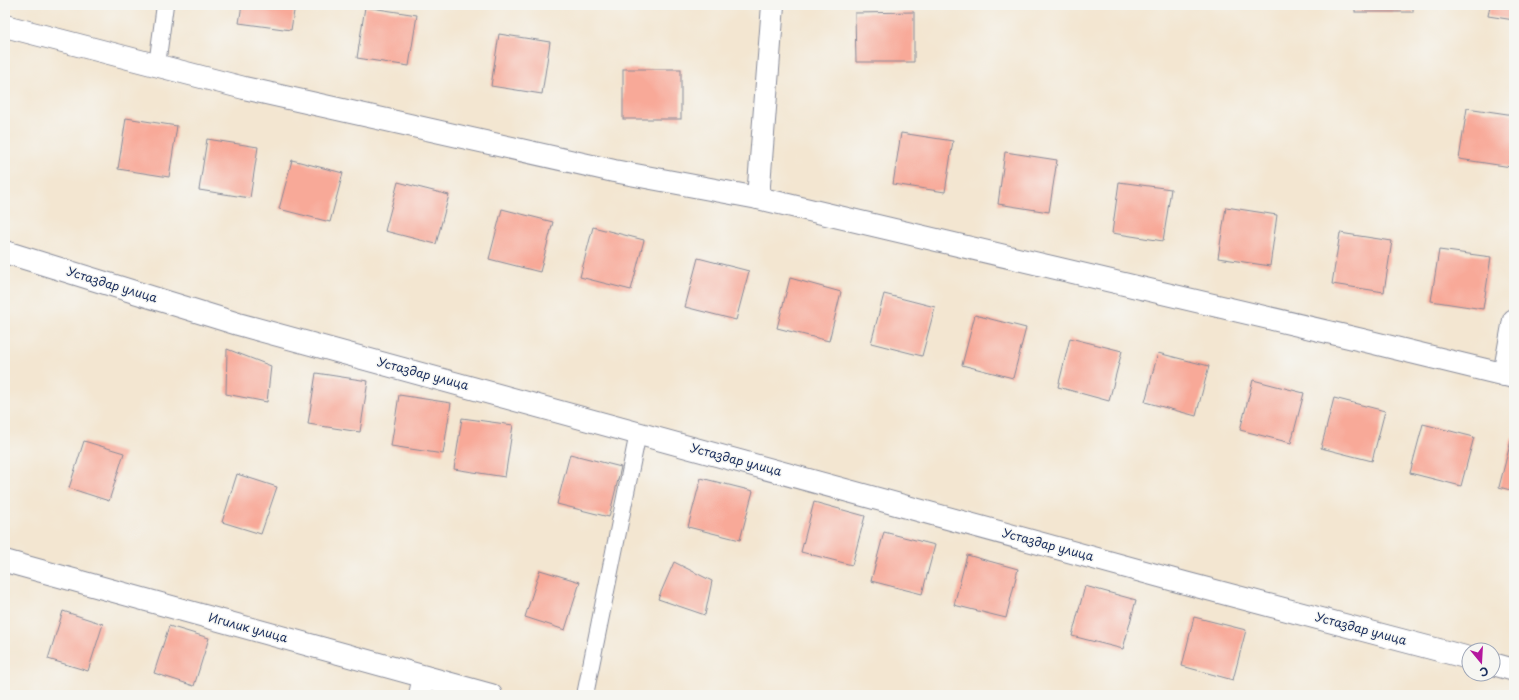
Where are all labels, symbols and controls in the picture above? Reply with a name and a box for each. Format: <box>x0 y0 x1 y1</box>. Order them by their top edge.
street label: Устаздар улица <box>65 262 160 307</box>
street label: Устаздар улица <box>376 352 471 394</box>
street label: Устаздар улица <box>689 438 784 480</box>
street label: Устаздар улица <box>1001 523 1096 565</box>
street label: Устаздар улица <box>1314 607 1409 649</box>
street label: Игилик улица <box>207 608 290 646</box>
north arrow <box>1461 642 1501 682</box>
text: С <box>1478 663 1491 681</box>

